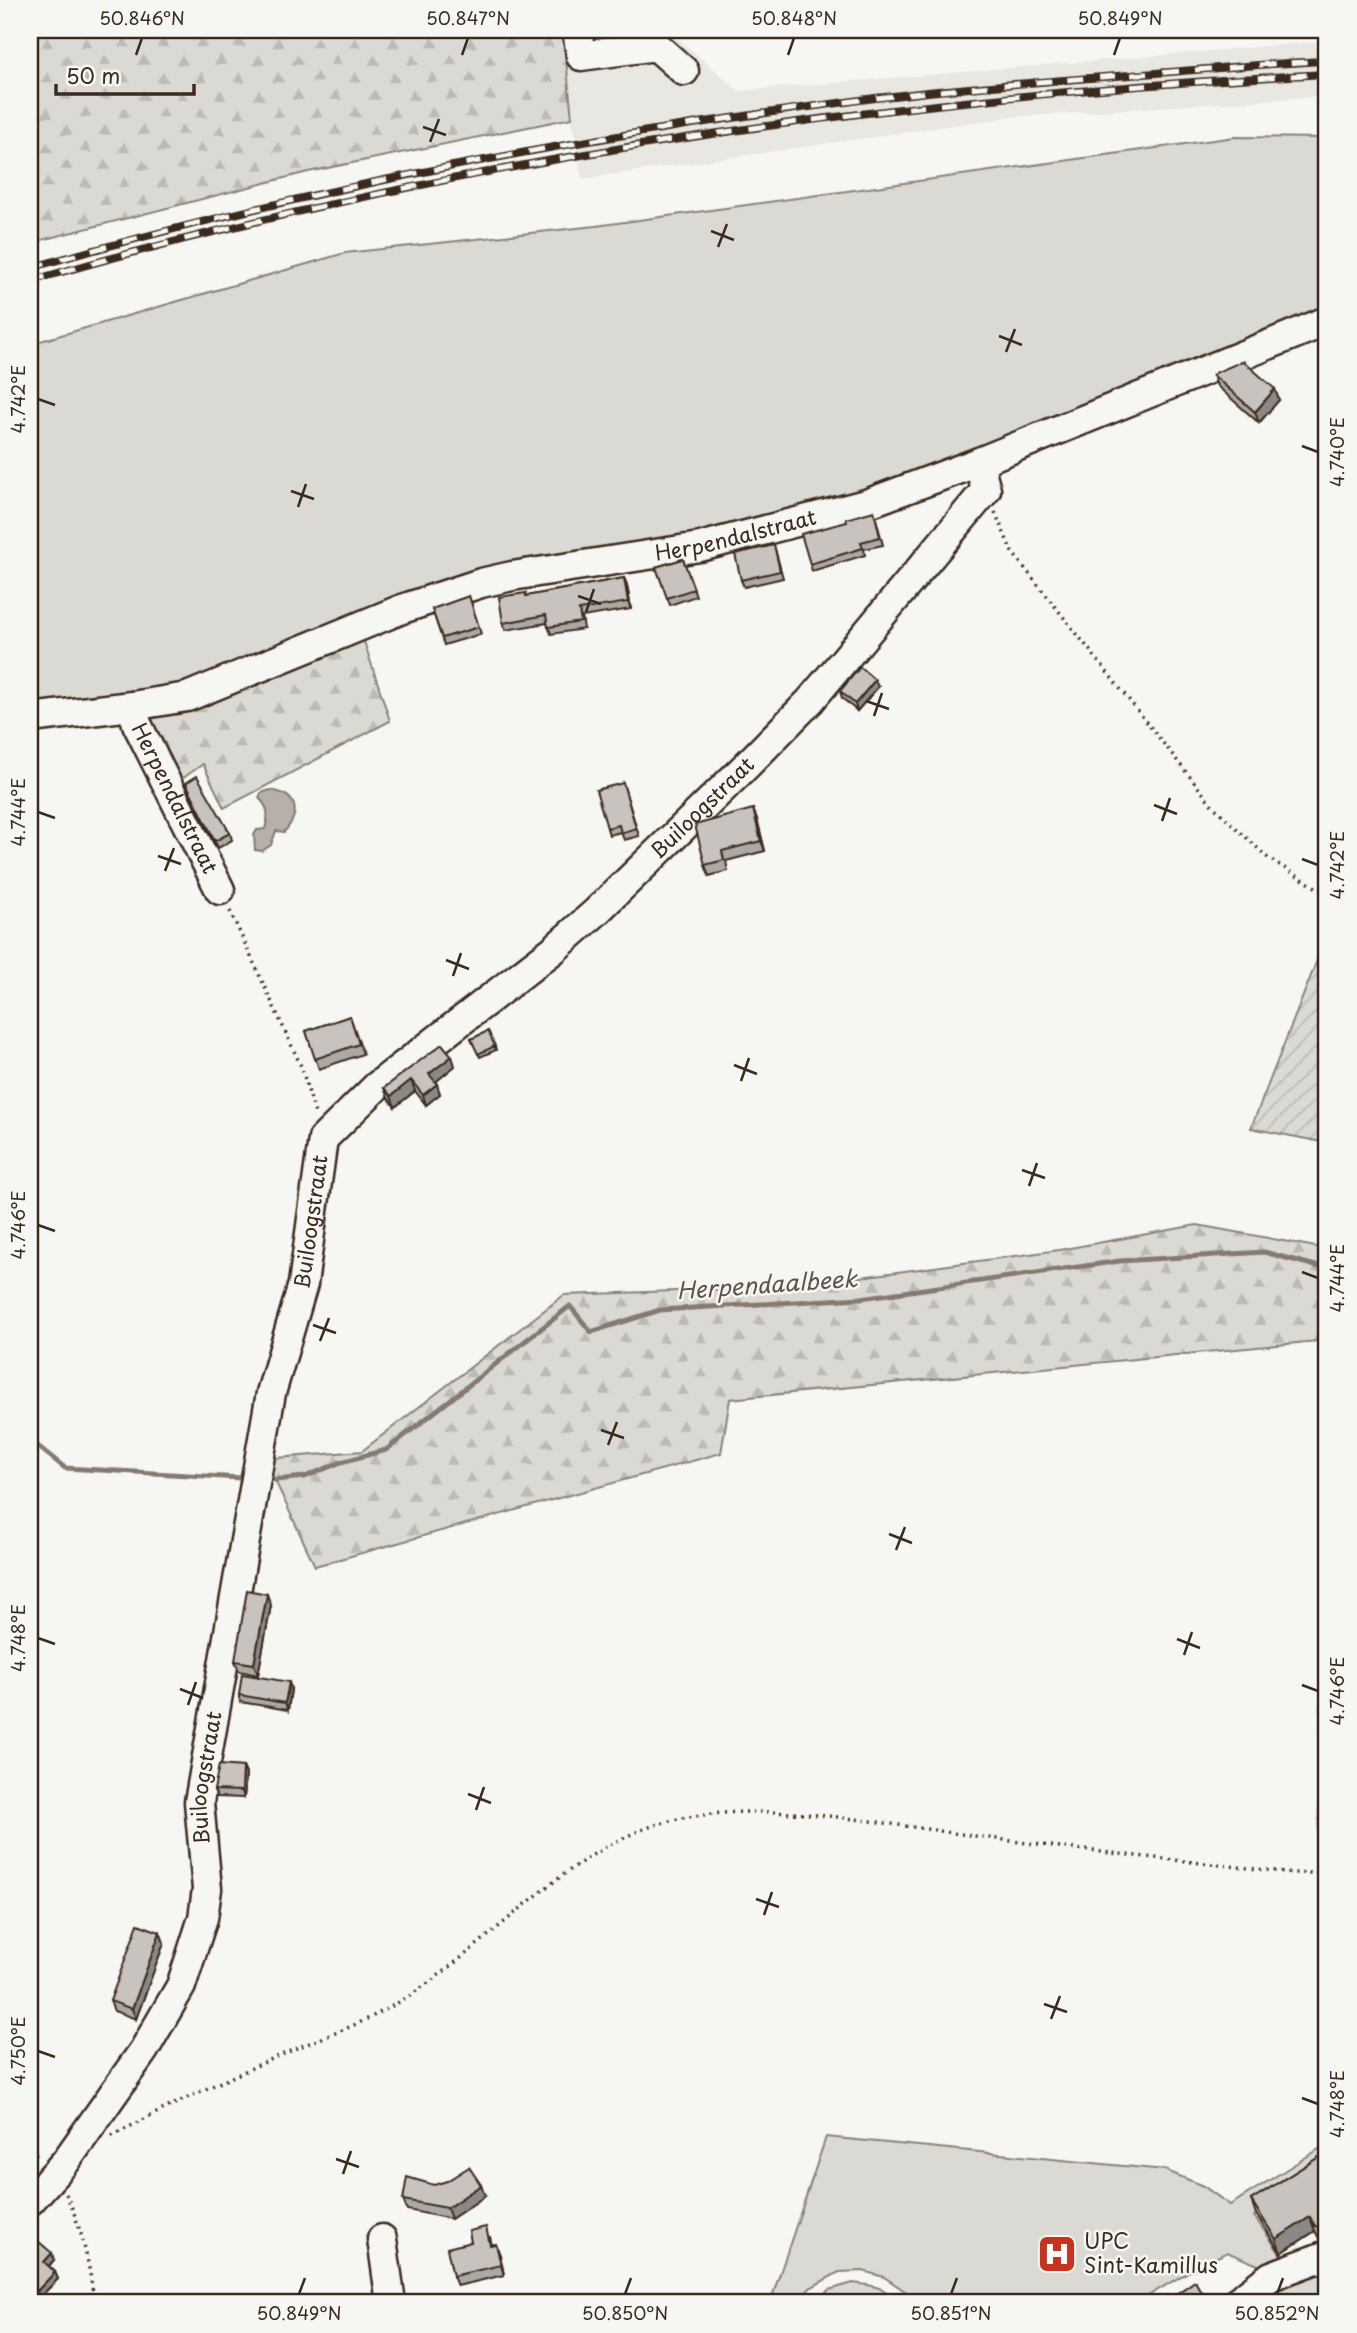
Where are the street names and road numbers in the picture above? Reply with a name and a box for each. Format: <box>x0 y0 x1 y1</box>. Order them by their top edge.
street label: Herpendalstraat <box>652 500 819 568</box>
street label: Herpendalstraat <box>125 717 227 879</box>
street label: Builoogstraat <box>642 749 761 865</box>
street label: Builoogstraat <box>285 1153 335 1291</box>
street label: Builoogstraat <box>181 1708 229 1846</box>

